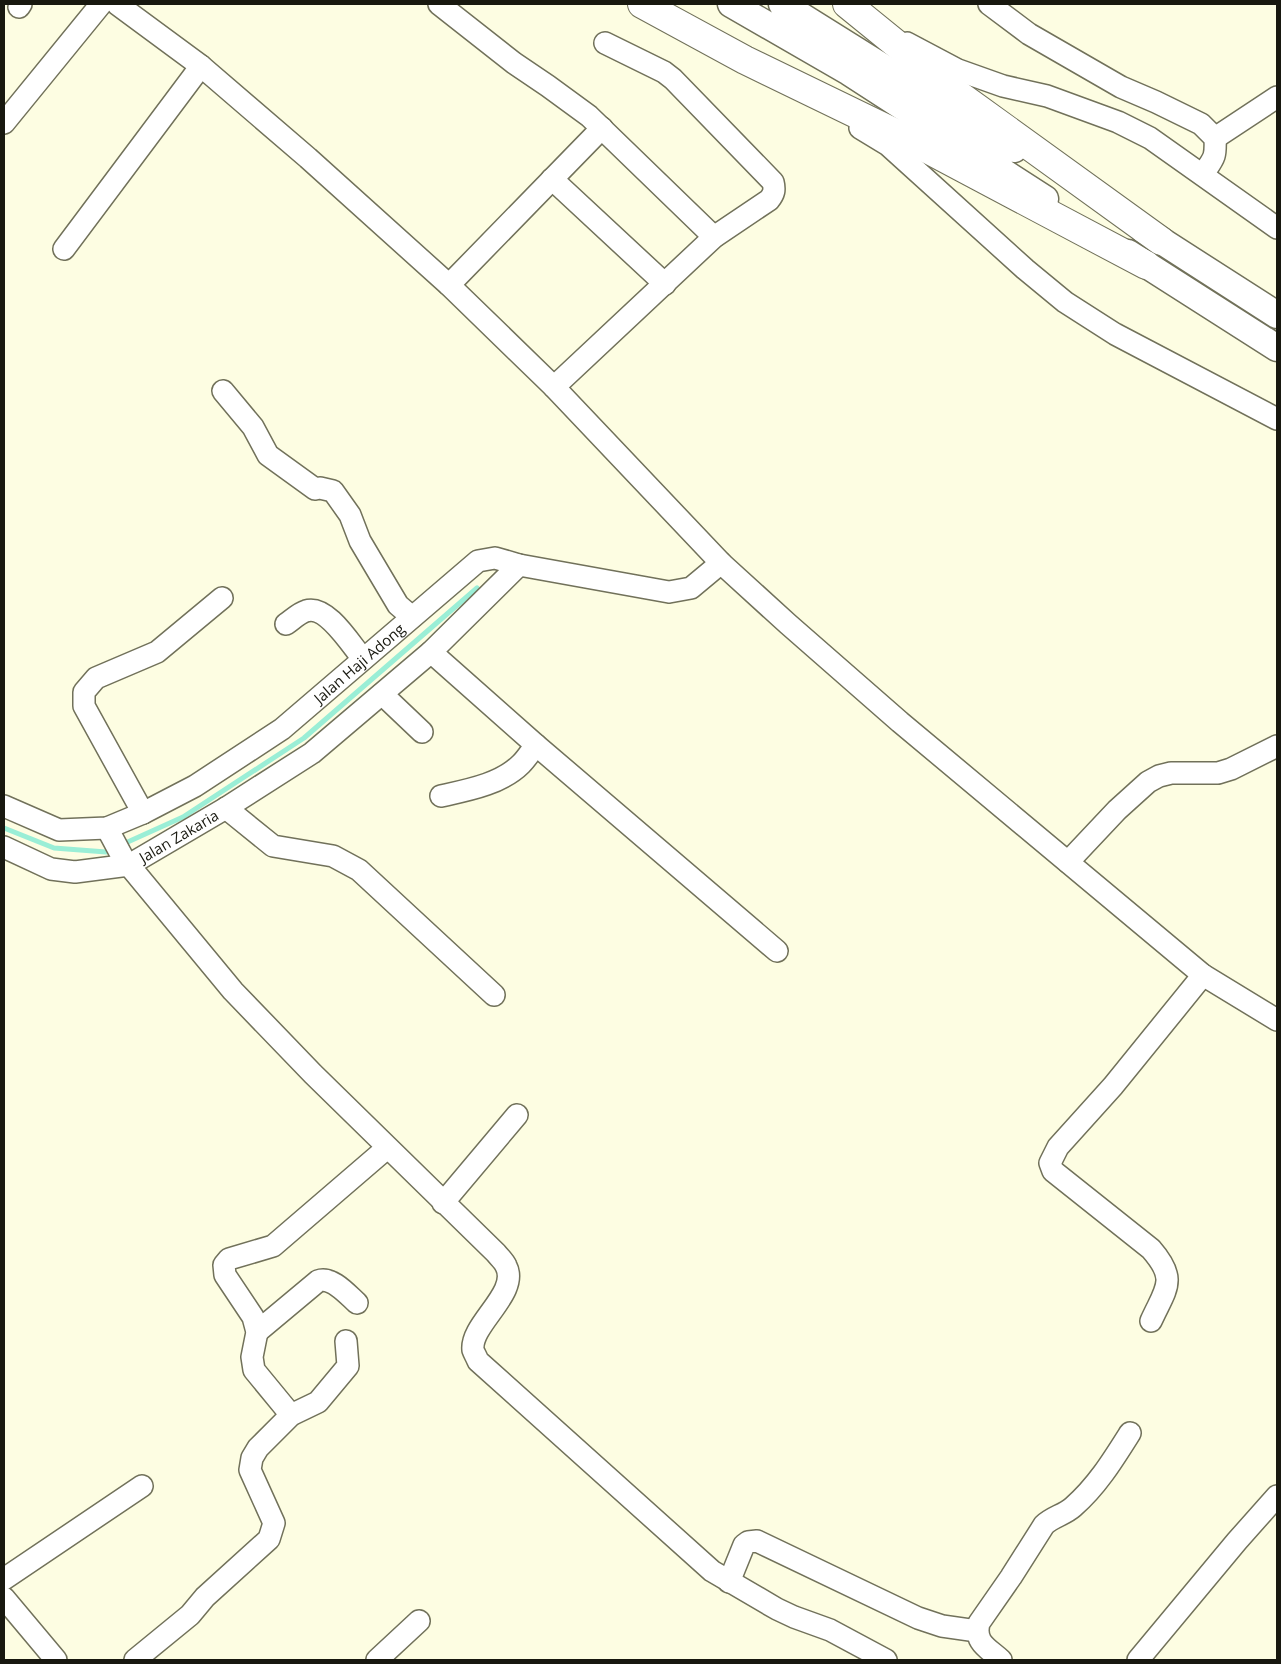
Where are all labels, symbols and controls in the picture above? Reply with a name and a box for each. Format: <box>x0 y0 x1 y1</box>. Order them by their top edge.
street label: Jalan Haji Adong <box>308 618 409 709</box>
street label: Jalan Zakaria <box>133 805 222 868</box>

